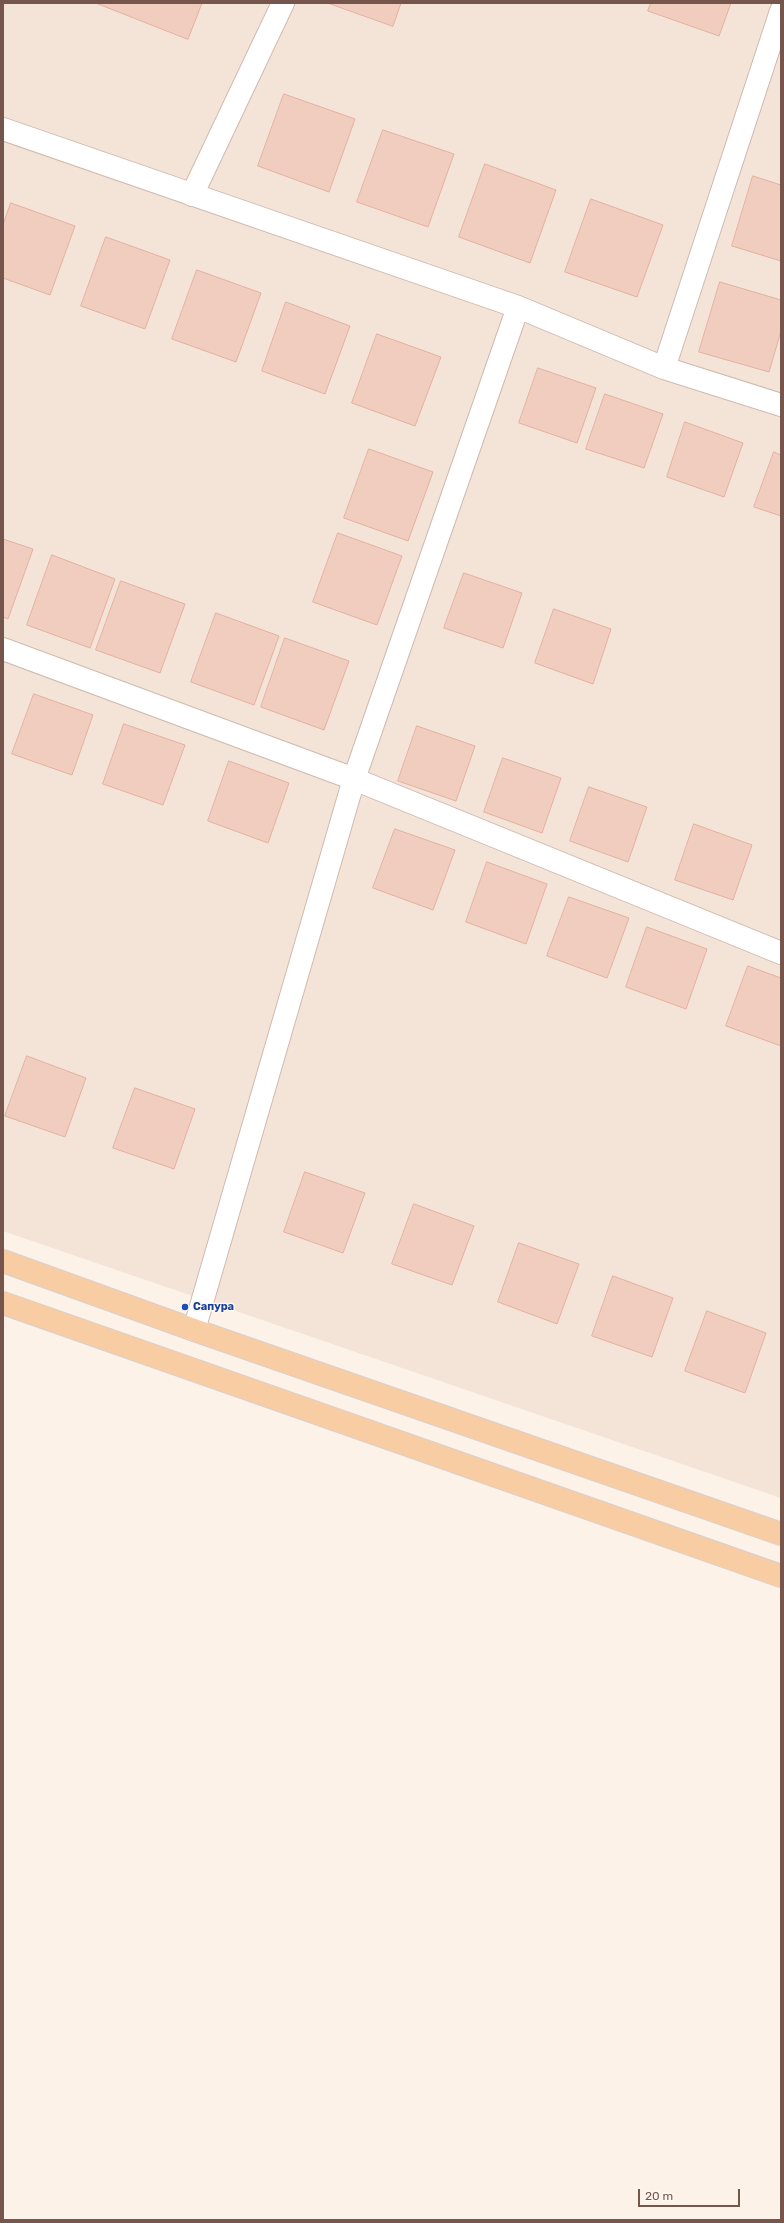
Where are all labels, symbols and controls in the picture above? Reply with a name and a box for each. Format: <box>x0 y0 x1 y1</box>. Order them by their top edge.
place label: Сапура <box>193 1300 234 1314</box>
marker: Сапура <box>180 1302 190 1312</box>
scale bar <box>640 2181 742 2207</box>
text: 20 m <box>645 2189 673 2203</box>

